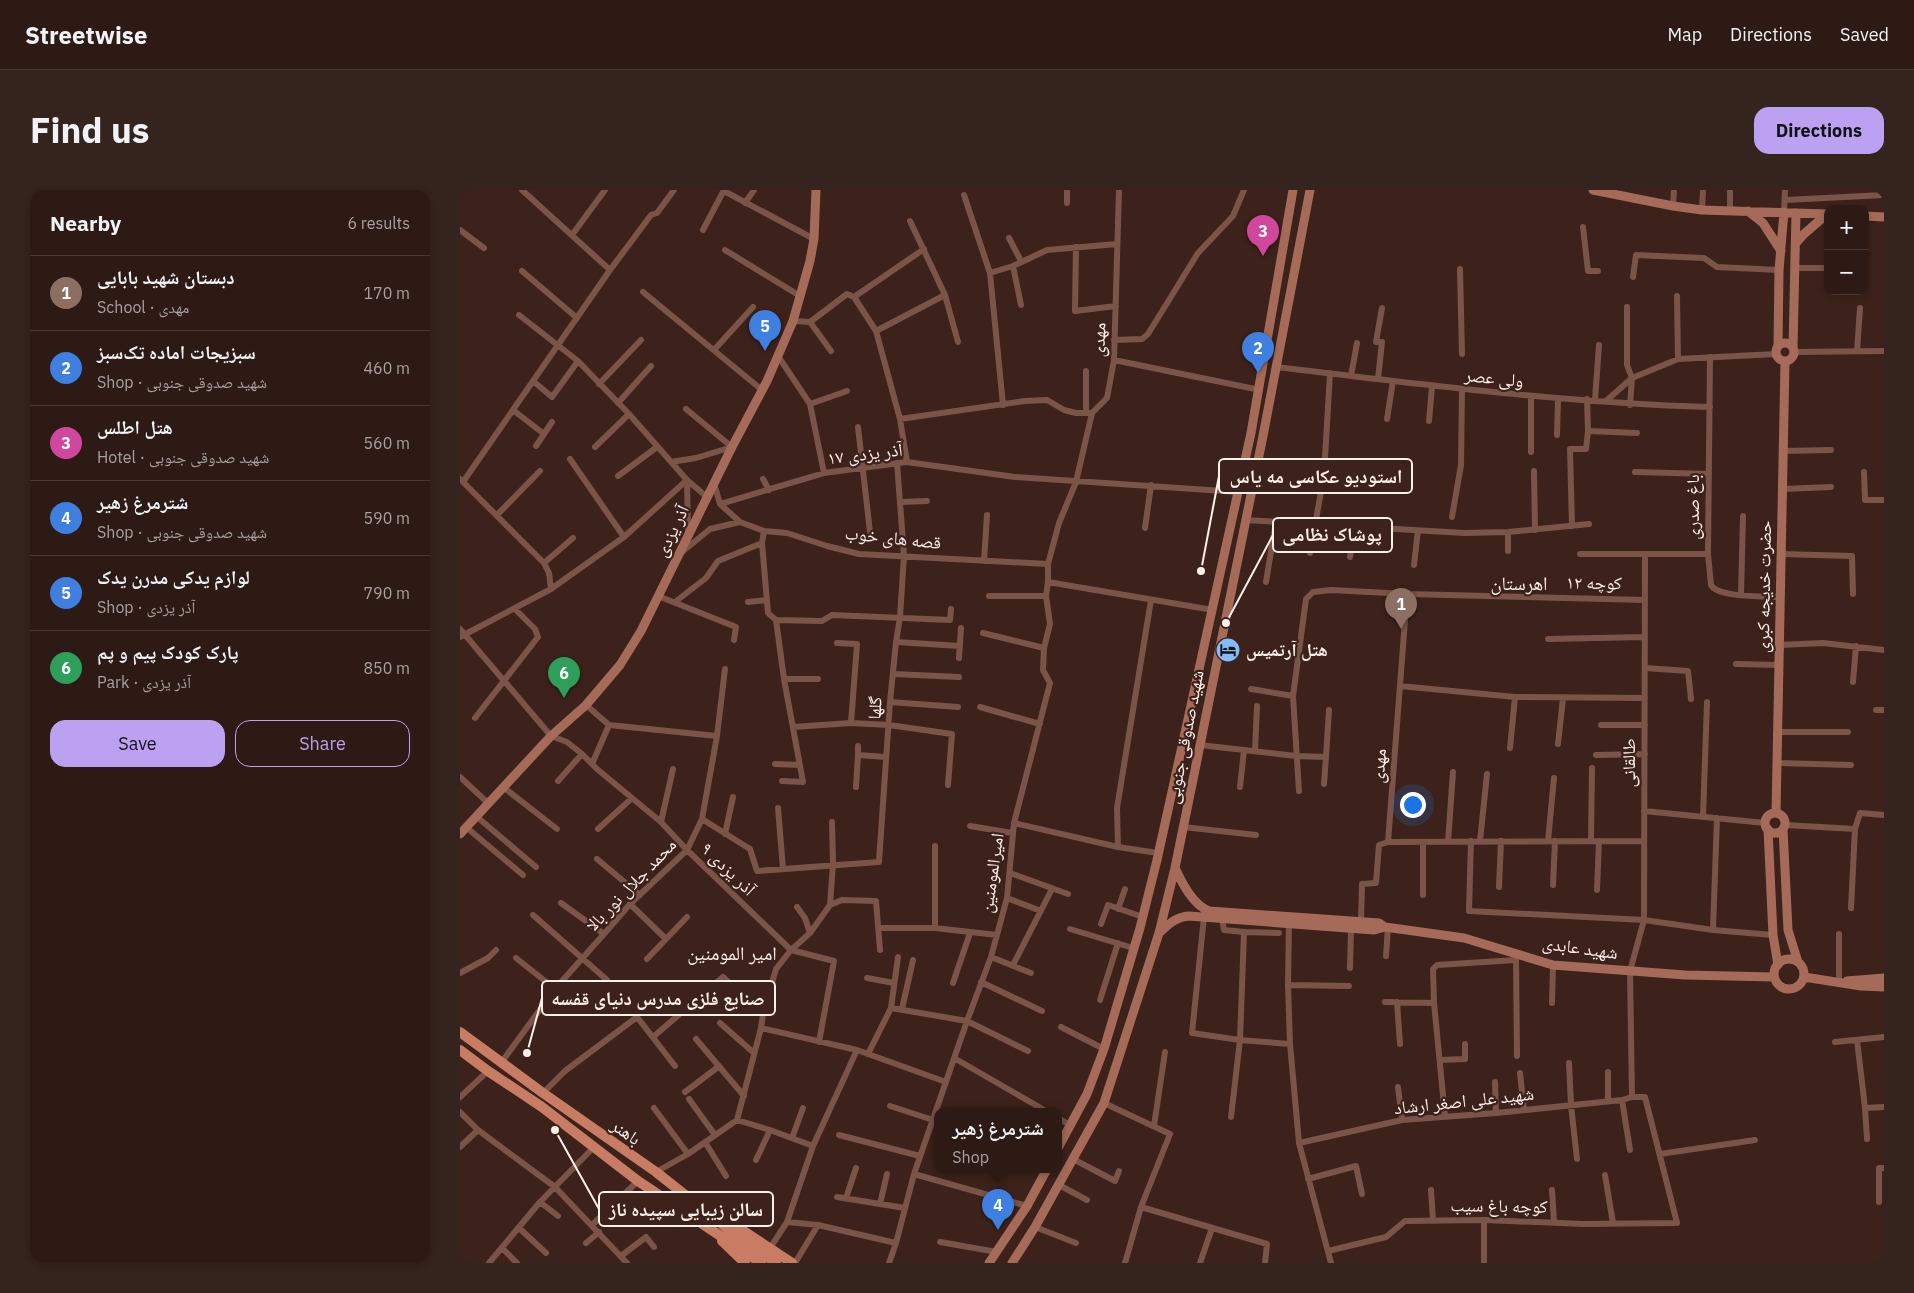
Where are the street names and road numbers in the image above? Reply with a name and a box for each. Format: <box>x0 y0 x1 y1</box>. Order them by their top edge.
street label: مهدی <box>1086 322 1111 358</box>
street label: ولی عصر <box>1462 363 1525 392</box>
street label: آذر یزدی ۱۷ <box>826 437 904 470</box>
street label: باغ صدری <box>1681 474 1704 540</box>
street label: آذر یزدی <box>649 501 694 561</box>
street label: قصه های خوب <box>844 521 942 554</box>
street label: حضرت خدیجه کبری <box>1751 521 1776 653</box>
street label: کوچه ۱۲ <box>1566 571 1623 594</box>
street label: شهید صدوقی جنوبی <box>1160 668 1209 806</box>
street label: گلها <box>862 695 887 720</box>
street label: طالقانی <box>1617 738 1640 788</box>
street label: مهدی <box>1366 748 1391 784</box>
street label: امیرالمومنین <box>975 831 1009 914</box>
street label: محمد جلال نور بالا <box>580 833 681 936</box>
street label: آذر یزدی ۹ <box>696 837 761 901</box>
street label: شهید عابدی <box>1541 931 1619 964</box>
street label: شهید علی اصغر ارشاد <box>1393 1082 1535 1119</box>
street label: باهنر <box>606 1113 646 1150</box>
street label: کوچه باغ سیب <box>1450 1193 1548 1218</box>

